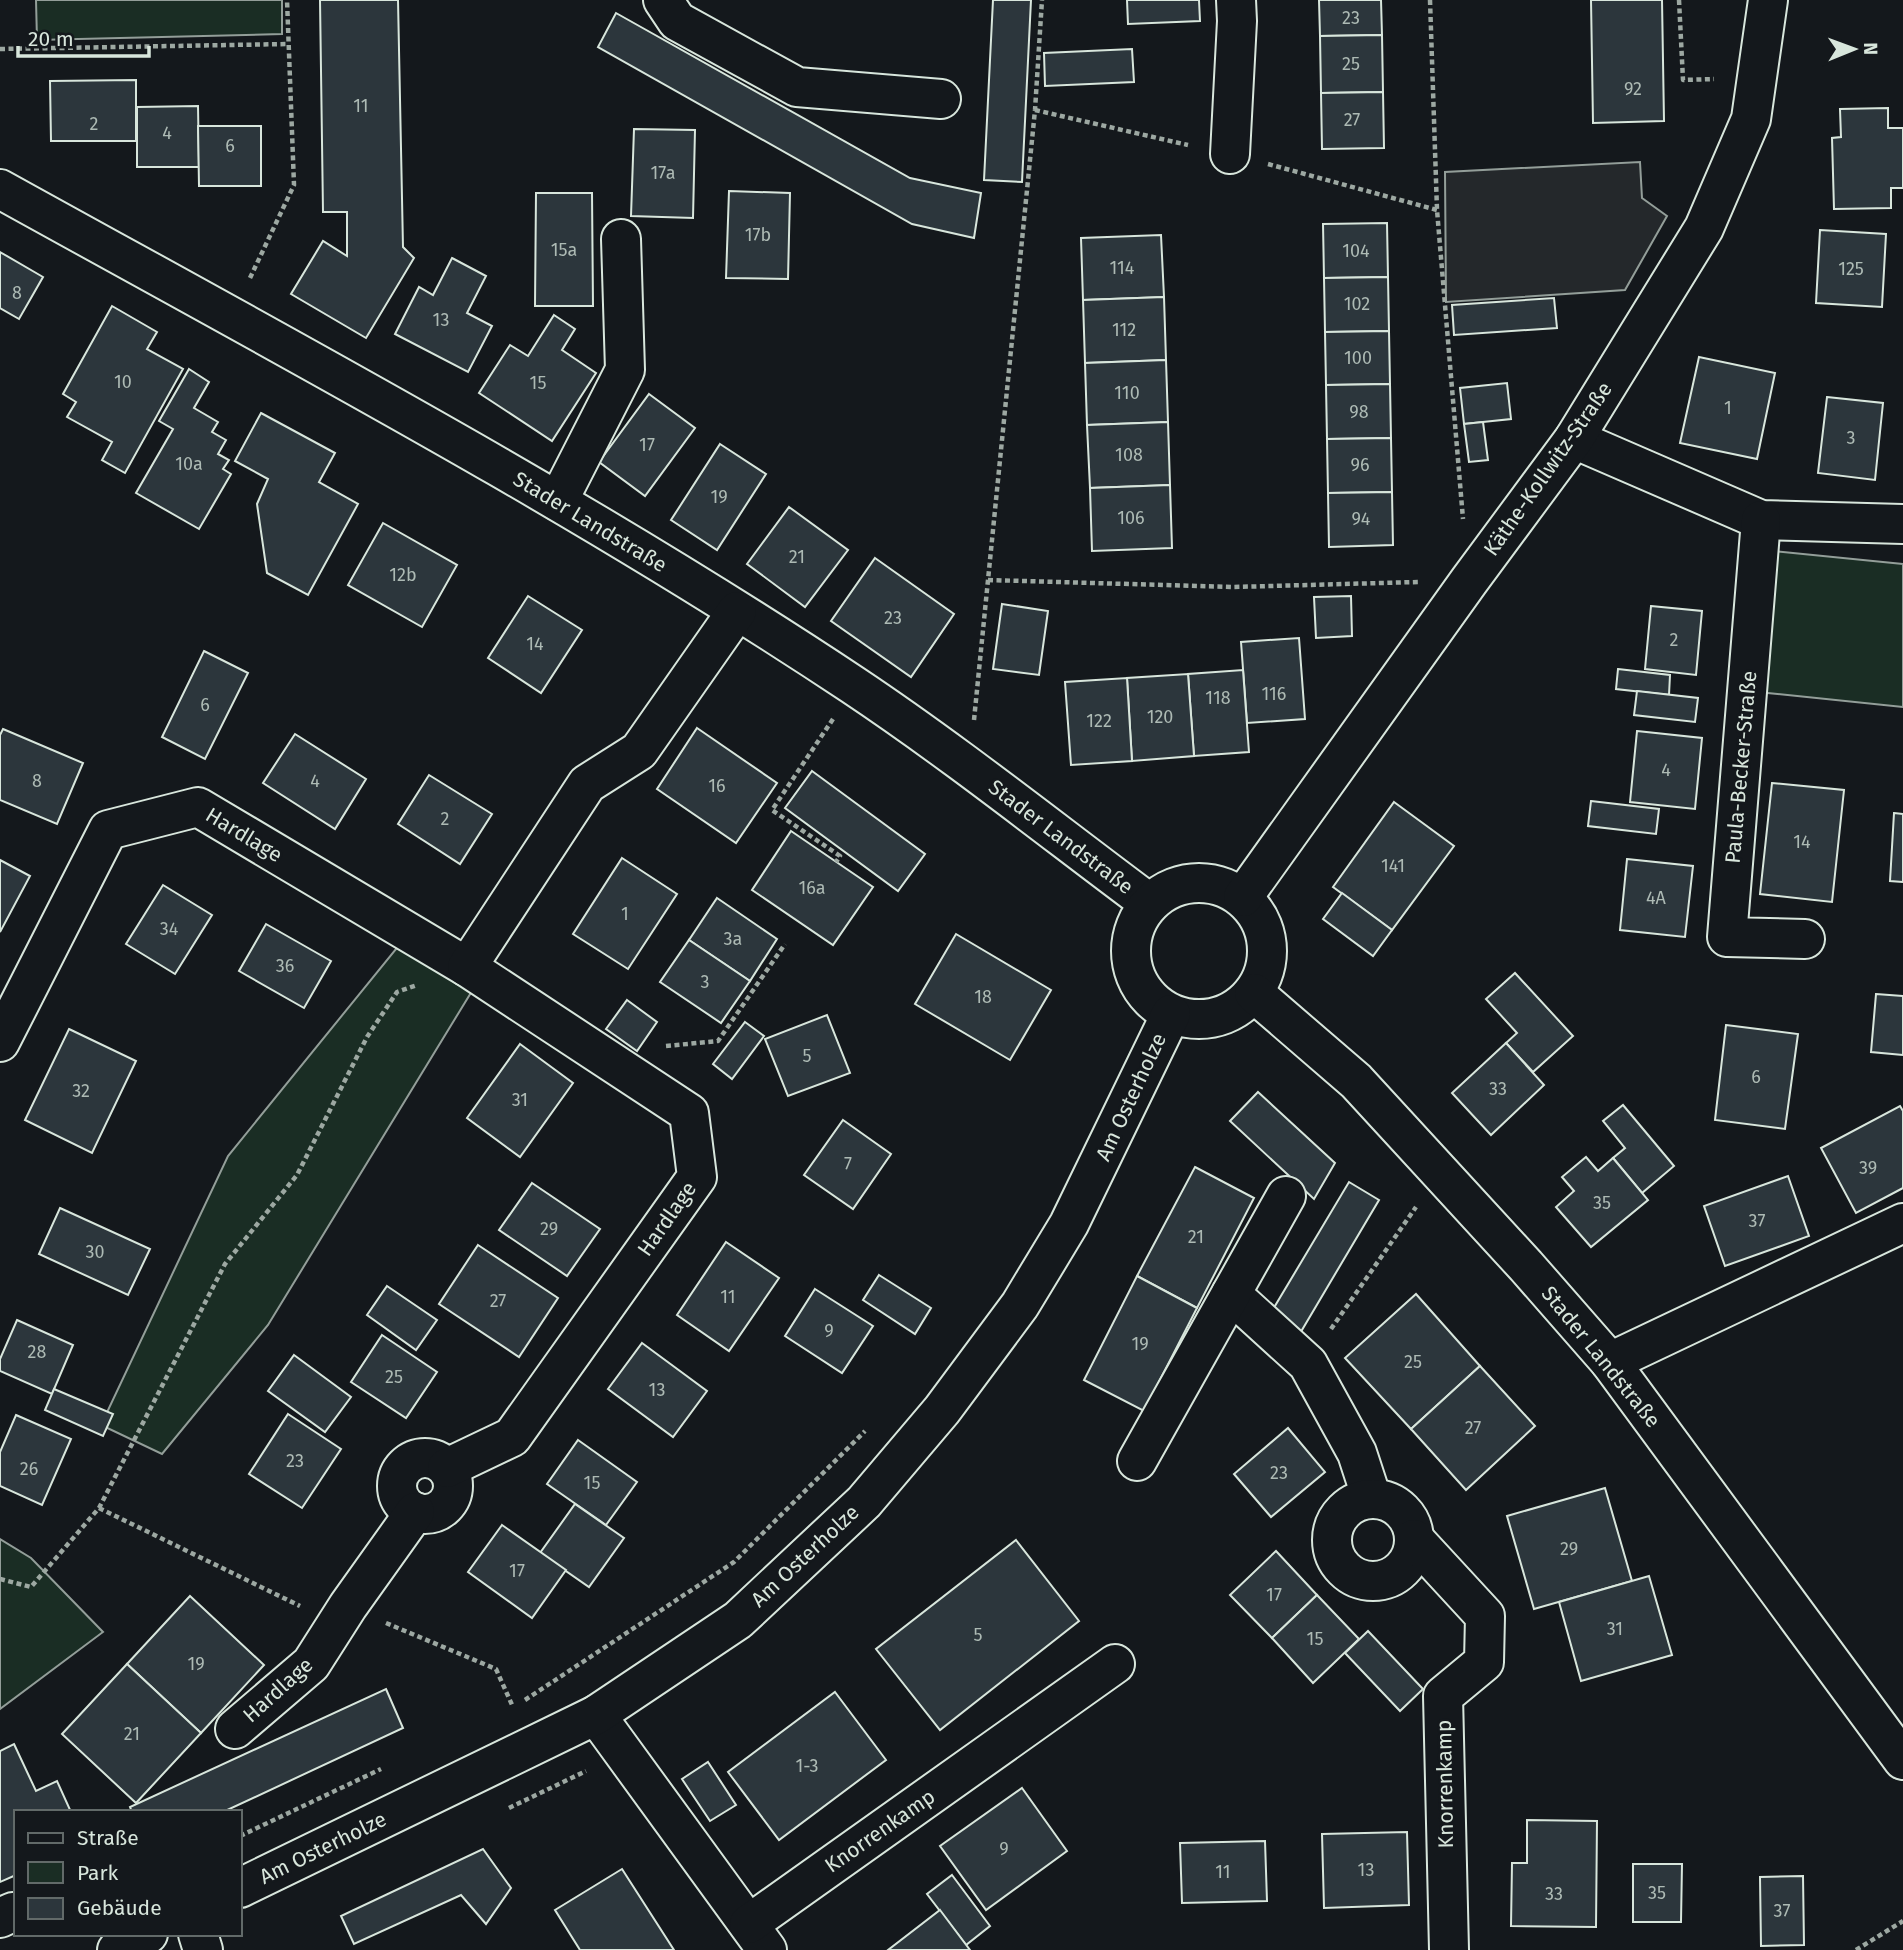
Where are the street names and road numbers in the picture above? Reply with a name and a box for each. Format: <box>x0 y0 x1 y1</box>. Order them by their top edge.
street label: Käthe-Kollwitz-Straße <box>1478 377 1618 561</box>
street label: Stader Landstraße <box>508 466 672 578</box>
street label: Paula-Becker-Straße <box>1720 670 1762 864</box>
street label: Stader Landstraße <box>983 774 1139 900</box>
street label: Hardlage <box>201 802 287 868</box>
street label: Am Osterholze <box>1090 1029 1172 1165</box>
street label: Hardlage <box>632 1177 702 1261</box>
street label: Stader Landstraße <box>1536 1281 1666 1433</box>
street label: Am Osterholze <box>746 1499 864 1613</box>
street label: Hardlage <box>238 1652 318 1728</box>
street label: Knorrenkamp <box>1431 1719 1459 1849</box>
street label: Knorrenkamp <box>820 1783 940 1879</box>
street label: Am Osterholze <box>255 1806 391 1890</box>

